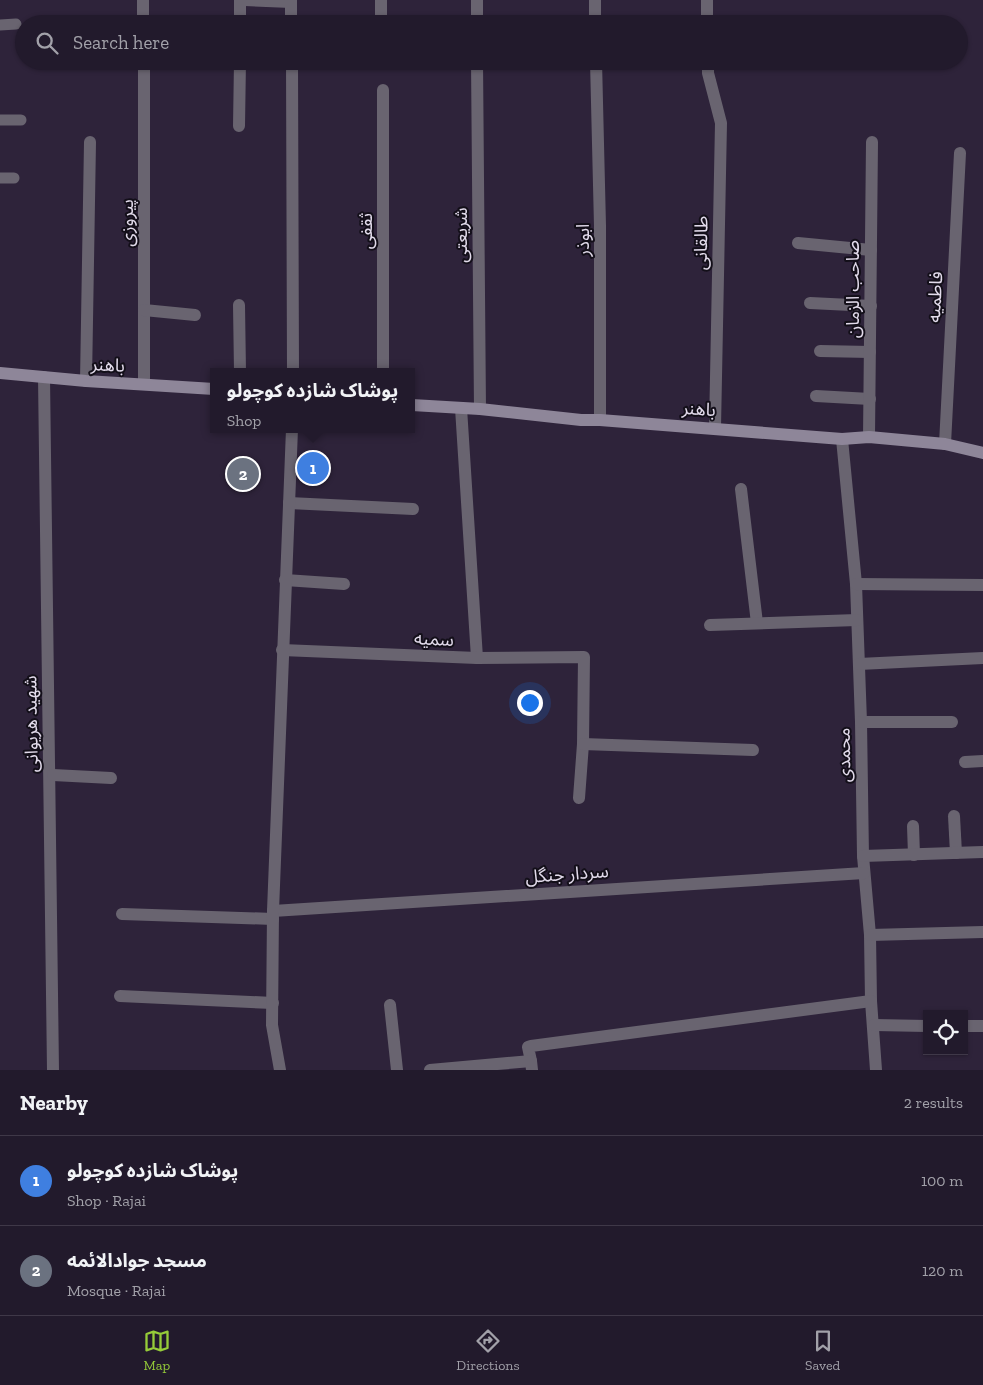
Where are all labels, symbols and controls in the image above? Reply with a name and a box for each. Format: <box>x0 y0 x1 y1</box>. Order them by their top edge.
search box <box>15 15 968 70</box>
icon: search <box>33 29 61 57</box>
text: Search here <box>73 31 169 54</box>
street label: پیروزی <box>116 199 138 247</box>
street label: شریعتی <box>450 207 472 263</box>
street label: ثقفی <box>355 213 377 249</box>
street label: طالقانی <box>690 216 712 270</box>
street label: ابوذر <box>572 224 594 257</box>
street label: صاحب الزمان <box>842 240 864 338</box>
street label: فاطمیه <box>923 271 947 323</box>
street label: باهنر <box>90 353 125 377</box>
popup <box>210 368 415 433</box>
text: پوشاک شازده کوچولو <box>227 379 398 402</box>
street label: باهنر <box>680 397 717 421</box>
text: Shop <box>227 411 261 430</box>
pin: 1 <box>297 449 329 487</box>
pin: 2 <box>227 455 259 493</box>
street label: سمیه <box>413 627 455 651</box>
street label: شهید هریوانی <box>19 675 43 773</box>
your location <box>517 690 543 716</box>
street label: محمدی <box>833 728 855 782</box>
street label: سردار جنگل <box>525 860 609 888</box>
map controls <box>923 1010 968 1055</box>
button: locate <box>923 1010 968 1055</box>
text: Nearby <box>20 1090 88 1115</box>
text: 2 results <box>904 1093 963 1112</box>
text: پوشاک شازده کوچولو <box>67 1159 238 1182</box>
text: 1 <box>33 1171 39 1190</box>
text: 100 m <box>921 1171 963 1190</box>
text: Shop · Rajai <box>67 1191 146 1210</box>
text: مسجد جوادالائمه <box>67 1249 207 1272</box>
text: 2 <box>32 1261 40 1280</box>
text: 120 m <box>922 1261 963 1280</box>
text: Mosque · Rajai <box>67 1281 166 1300</box>
tab: Map <box>143 1327 171 1374</box>
tab: Directions <box>456 1327 520 1374</box>
tab: Saved <box>805 1327 840 1374</box>

